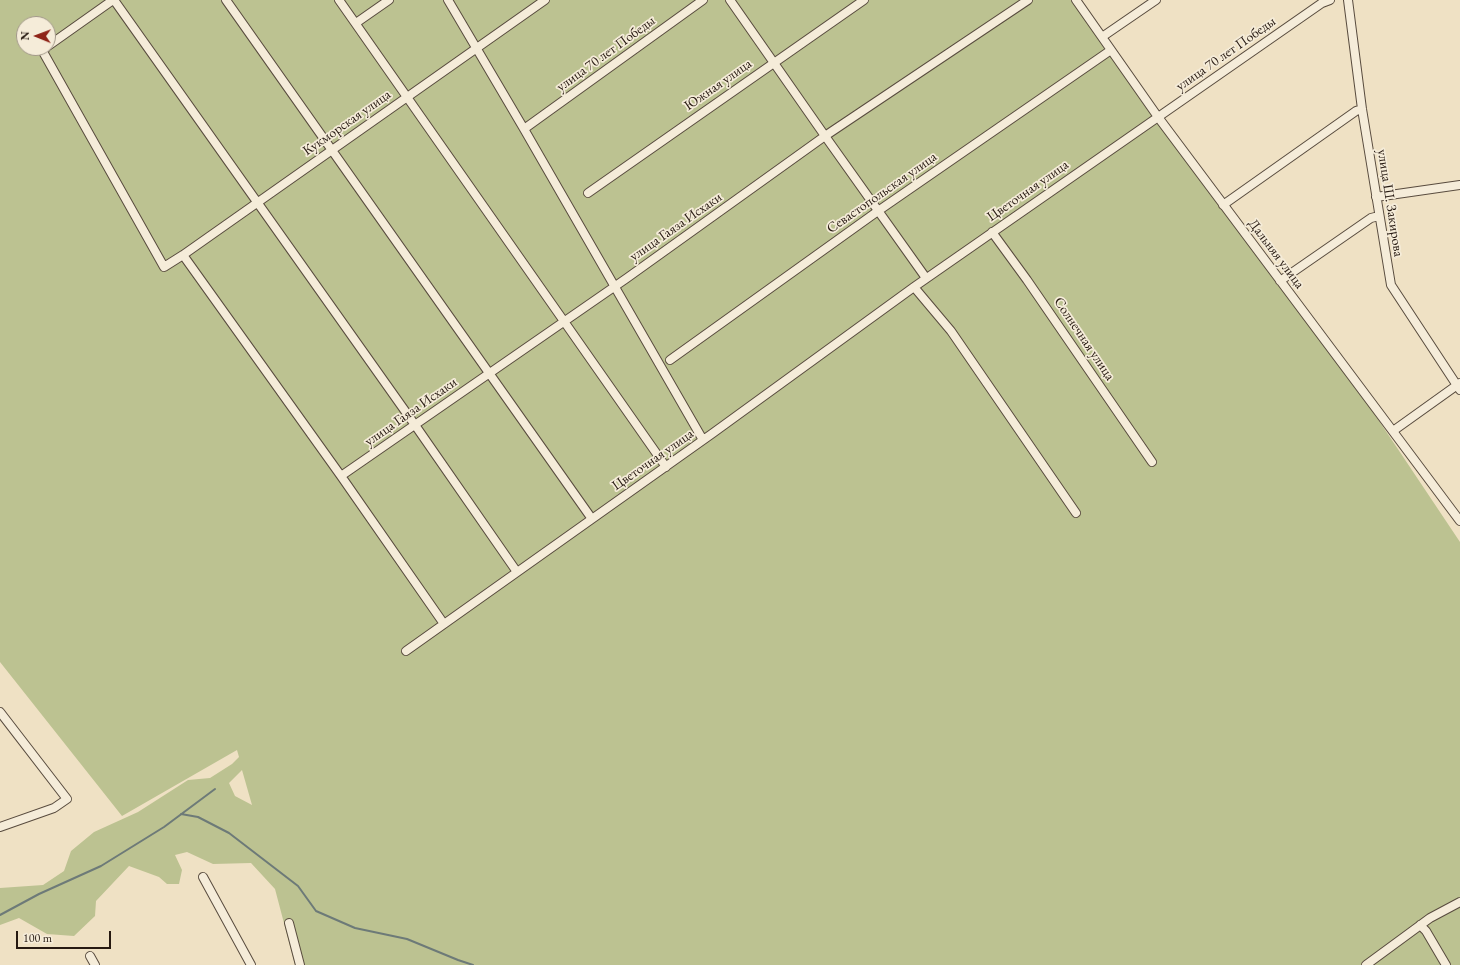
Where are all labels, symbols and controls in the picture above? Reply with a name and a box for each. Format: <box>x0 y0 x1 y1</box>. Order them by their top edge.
street label: улица 70 лет Победы <box>553 13 659 95</box>
street label: улица 70 лет Победы <box>1173 13 1279 95</box>
north arrow <box>16 16 56 56</box>
text: N <box>18 31 32 40</box>
street label: Южная улица <box>681 56 755 114</box>
street label: Кукморская улица <box>300 86 394 160</box>
street label: улица Ш. Закирова <box>1373 148 1407 258</box>
street label: Севастопольская улица <box>824 149 940 237</box>
street label: Цветочная улица <box>984 157 1072 225</box>
street label: улица Гаяза Исхаки <box>627 189 725 265</box>
street label: Дальняя улица <box>1244 216 1308 292</box>
street label: Солнечная улица <box>1050 294 1118 384</box>
street label: улица Гаяза Исхаки <box>362 374 460 450</box>
street label: Цветочная улица <box>609 426 697 494</box>
scale bar <box>18 923 113 949</box>
text: 100 m <box>23 930 52 946</box>

